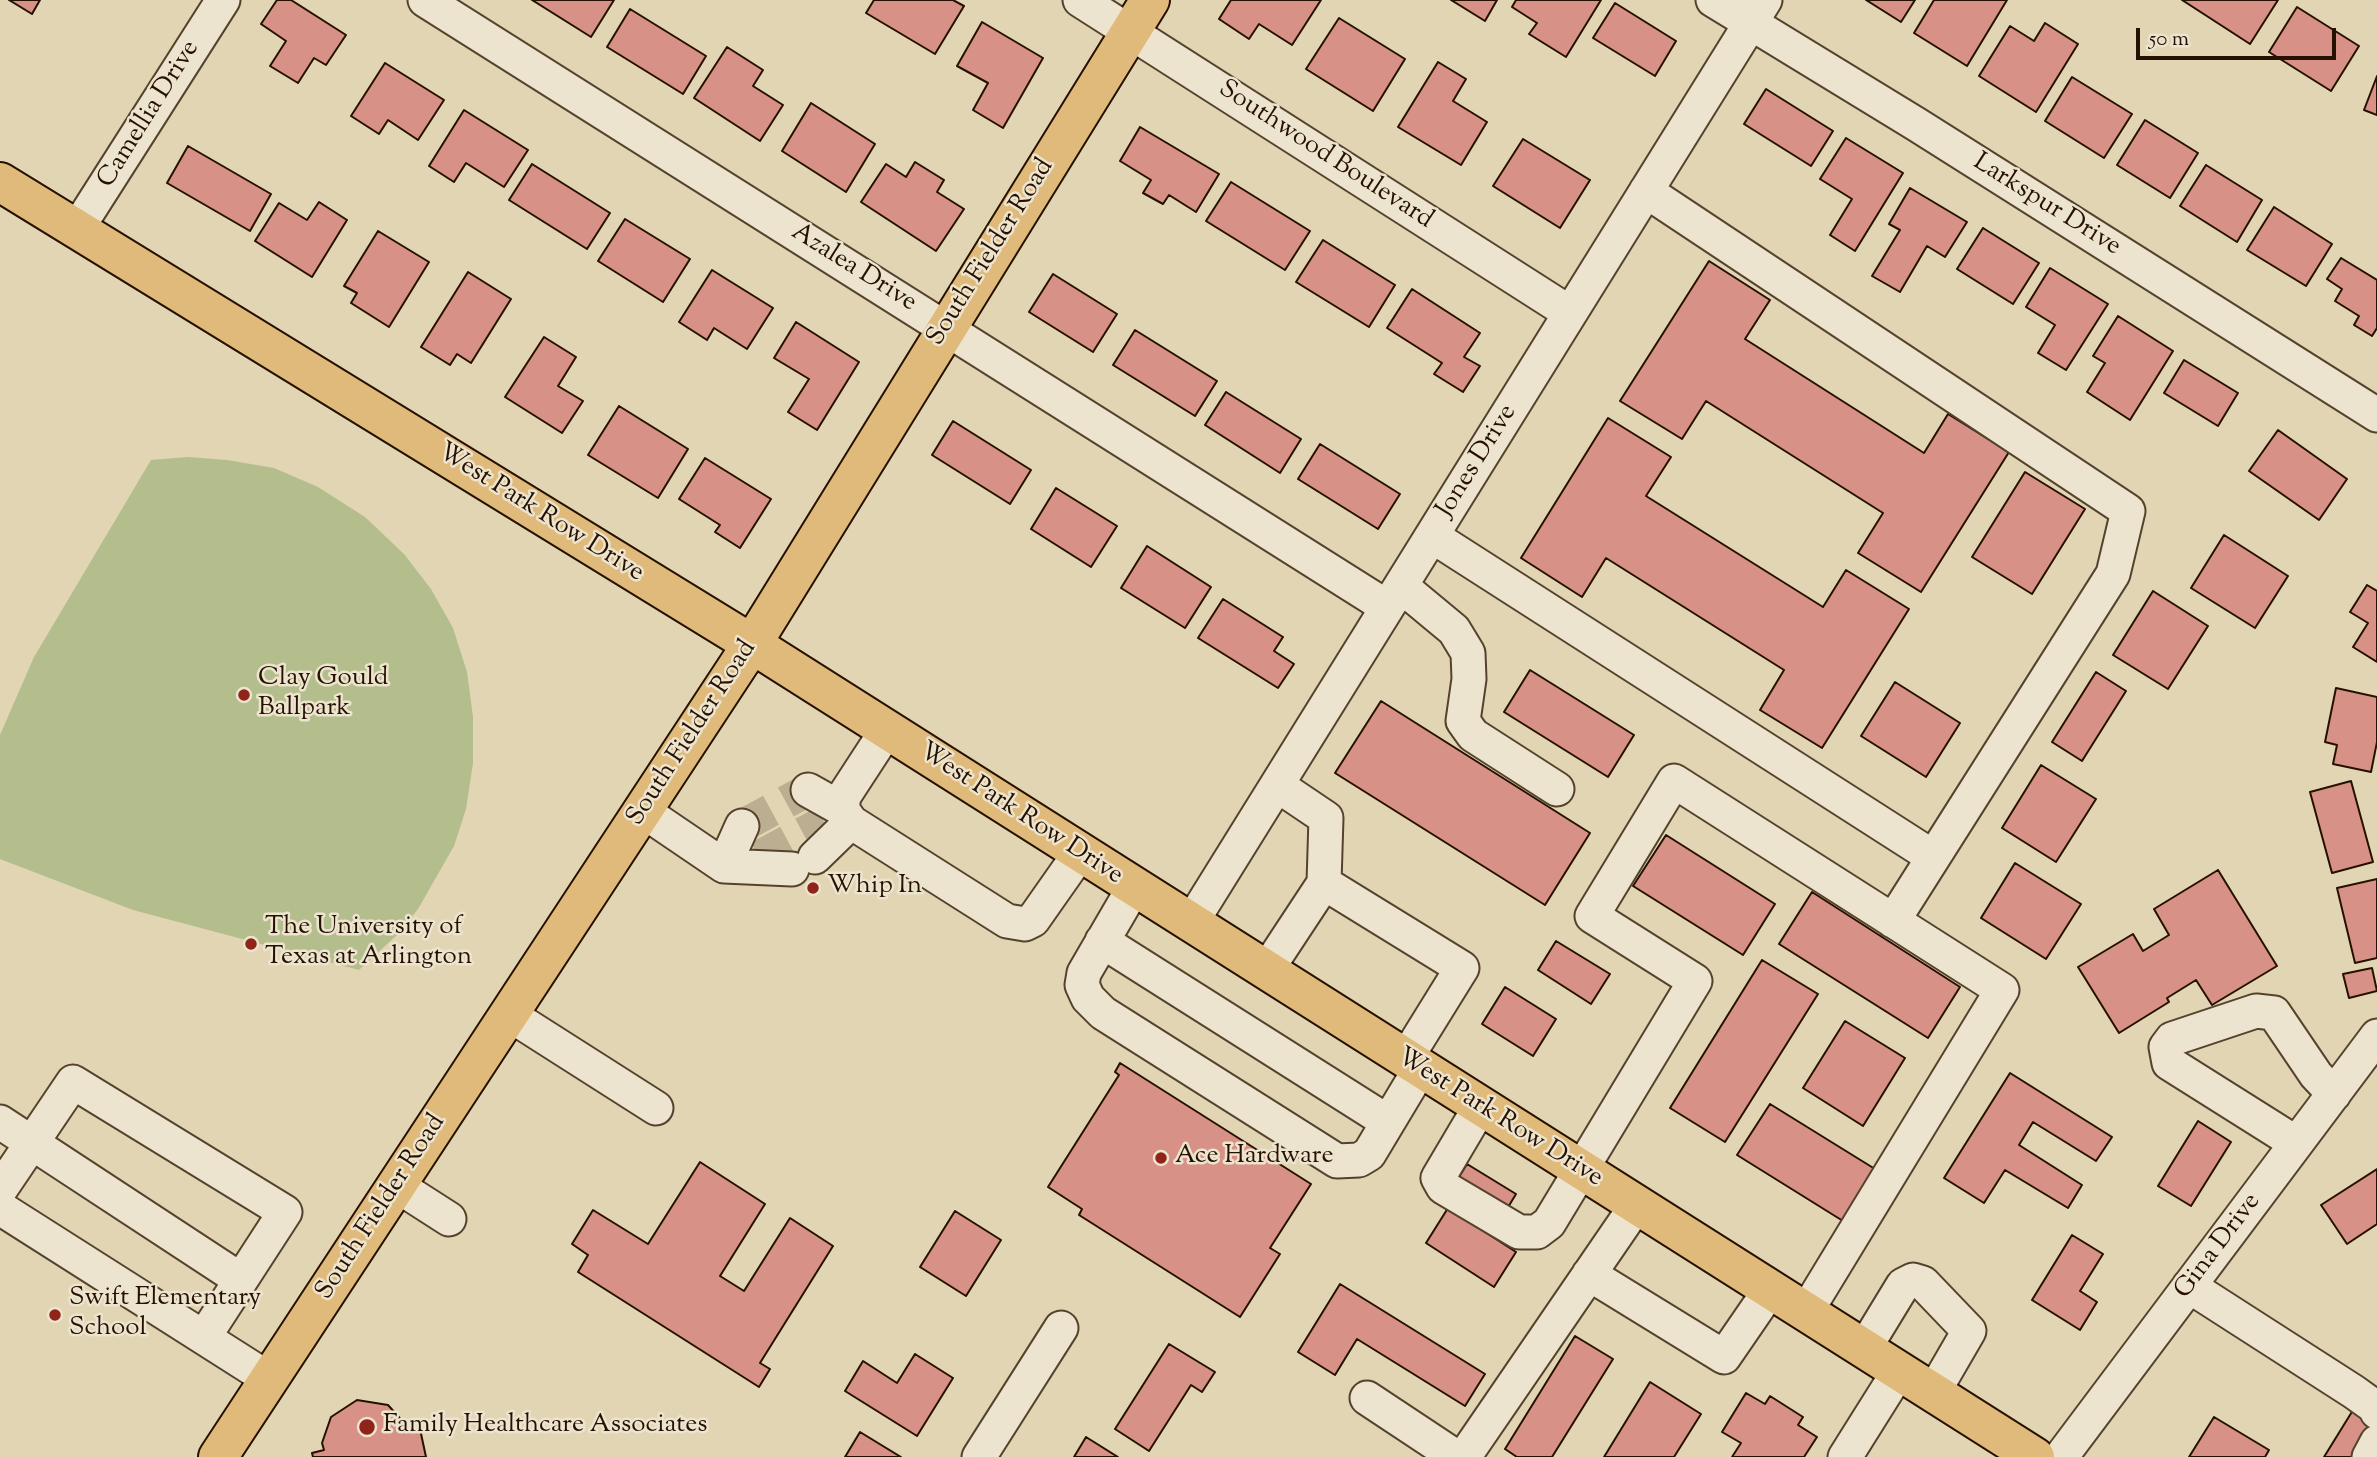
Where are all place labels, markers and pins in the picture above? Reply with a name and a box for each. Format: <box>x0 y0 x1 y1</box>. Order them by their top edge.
place label: Clay Gould Ballpark <box>258 664 388 726</box>
marker: Clay Gould Ballpark <box>236 687 252 703</box>
place label: Whip In <box>827 872 922 904</box>
marker: Whip In <box>805 880 821 896</box>
place label: The University of Texas at Arlington <box>265 913 472 974</box>
marker: The University of Texas at Arlington <box>243 936 259 952</box>
place label: Ace Hardware <box>1175 1142 1334 1174</box>
marker: Ace Hardware <box>1153 1150 1169 1166</box>
place label: Swift Elementary School <box>69 1284 261 1346</box>
marker: Swift Elementary School <box>47 1307 63 1323</box>
place label: Family Healthcare Associates <box>383 1411 708 1443</box>
marker: Family Healthcare Associates <box>357 1417 377 1437</box>

